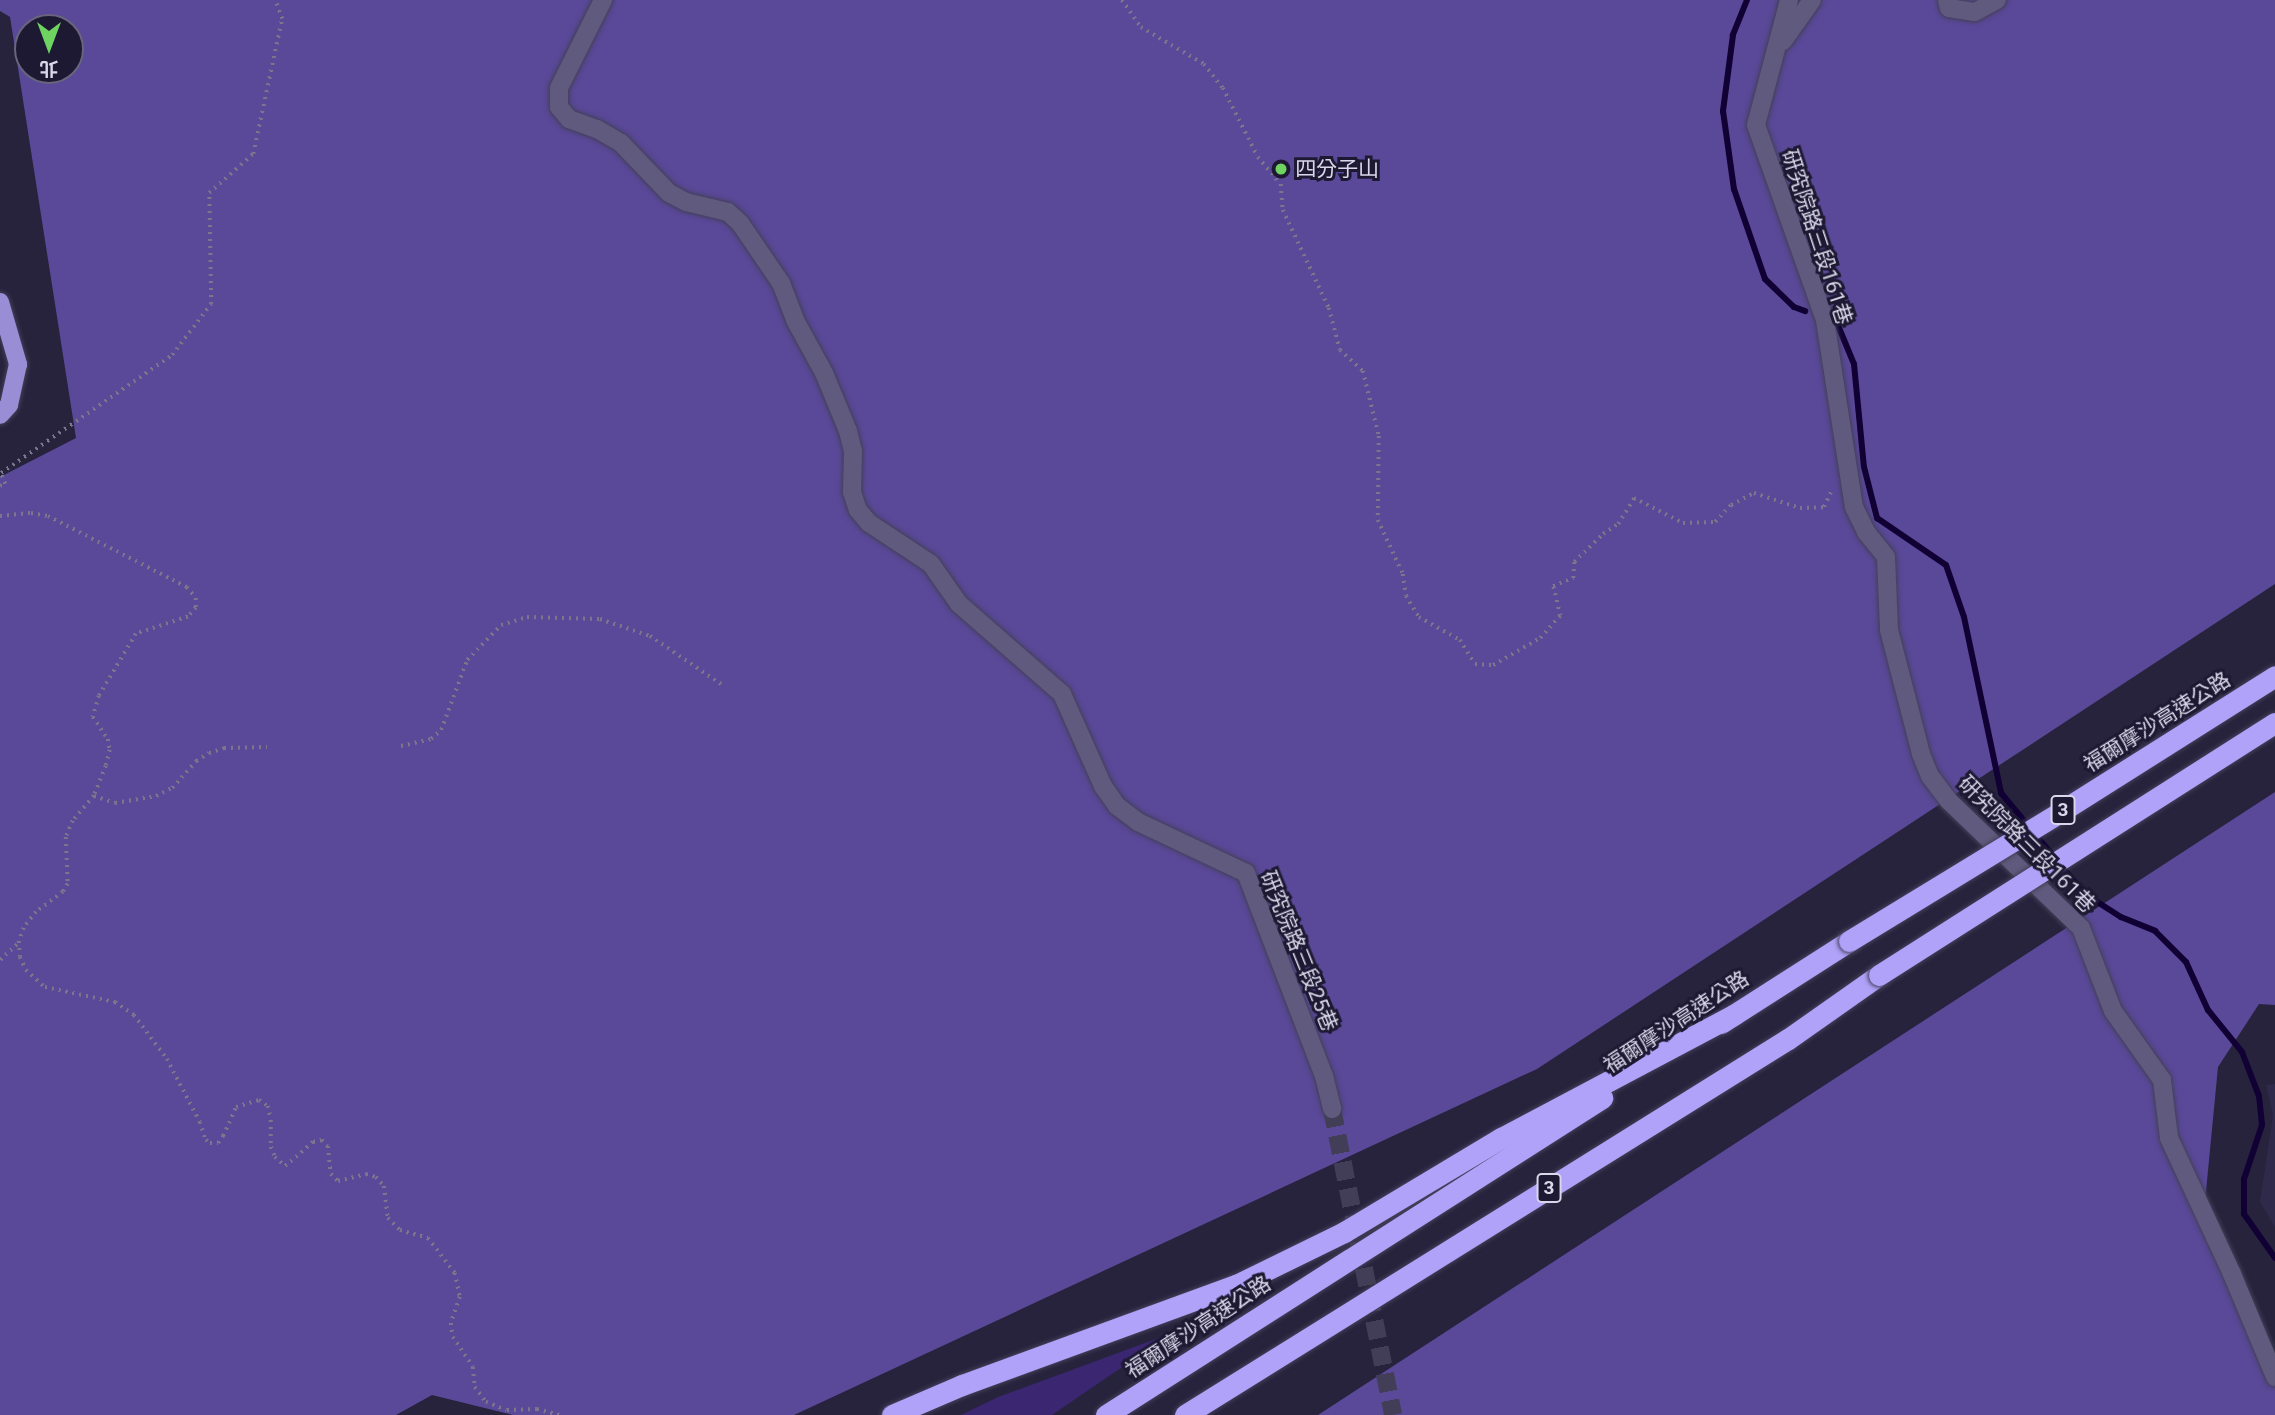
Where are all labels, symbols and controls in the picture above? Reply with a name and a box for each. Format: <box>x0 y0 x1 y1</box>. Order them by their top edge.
north arrow <box>14 14 84 84</box>
text: 北 <box>40 57 59 80</box>
street label: 研究院路三段161巷 <box>1777 146 1857 328</box>
place label: 四分子山 <box>1295 156 1379 182</box>
marker: 四分子山 <box>1273 161 1289 177</box>
street label: 福爾摩沙高速公路 <box>2079 667 2235 777</box>
street label: 研究院路三段161巷 <box>1954 771 2100 917</box>
road number: 3 <box>2049 794 2077 825</box>
street label: 研究院路三段25巷 <box>1255 867 1343 1035</box>
street label: 福爾摩沙高速公路 <box>1599 966 1753 1078</box>
road number: 3 <box>1535 1172 1563 1204</box>
street label: 福爾摩沙高速公路 <box>1121 1271 1275 1383</box>

